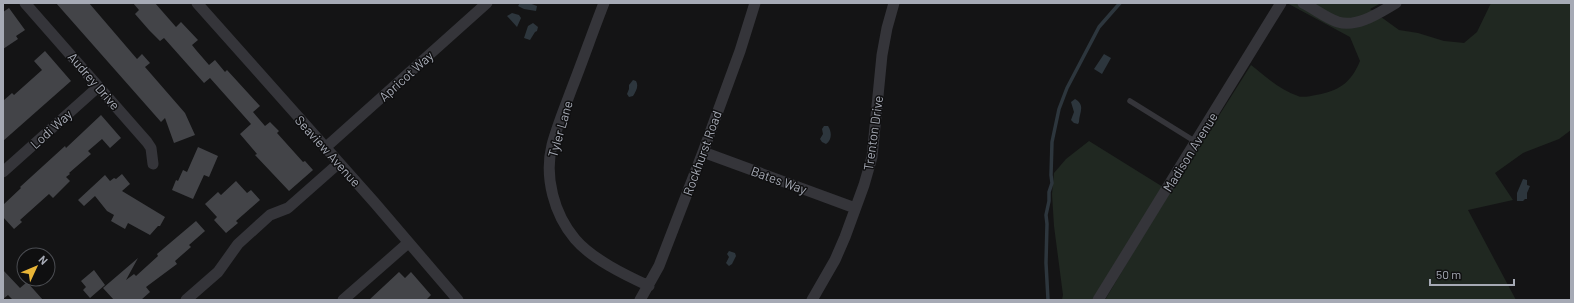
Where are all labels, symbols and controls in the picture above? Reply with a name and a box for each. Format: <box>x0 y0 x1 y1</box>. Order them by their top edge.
street label: Apricot Way <box>376 47 436 105</box>
street label: Audrey Drive <box>65 49 123 113</box>
street label: Trenton Drive <box>860 94 886 172</box>
street label: Tyler Lane <box>544 99 576 159</box>
street label: Lodi Way <box>27 106 75 152</box>
street label: Rockhurst Road <box>679 108 725 198</box>
street label: Madison Avenue <box>1159 109 1221 195</box>
street label: Seaview Avenue <box>292 112 364 190</box>
street label: Bates Way <box>749 163 809 197</box>
north arrow <box>16 247 56 287</box>
text: N <box>36 253 51 267</box>
scale bar <box>1430 261 1514 287</box>
text: 50 m <box>1436 267 1461 281</box>

